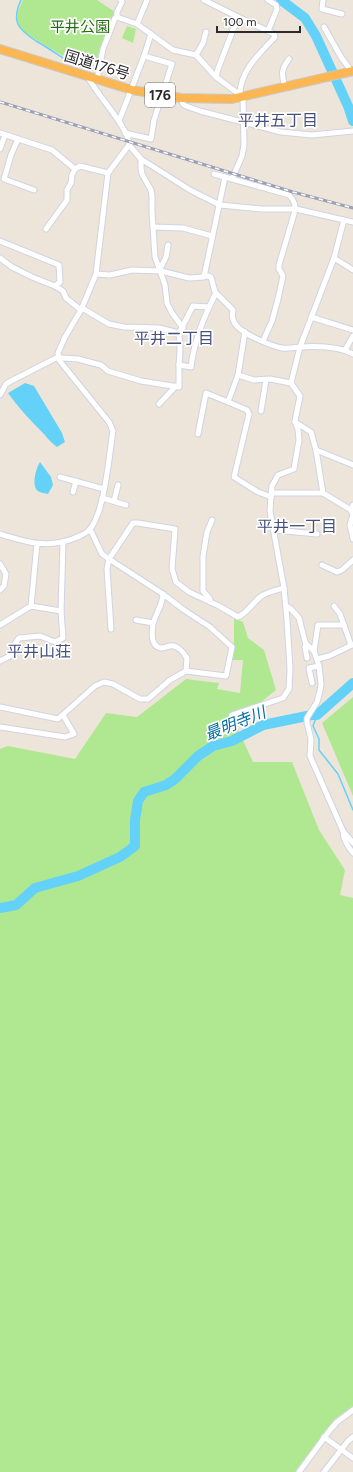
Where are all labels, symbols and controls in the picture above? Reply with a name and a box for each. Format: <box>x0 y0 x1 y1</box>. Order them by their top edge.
scale bar <box>217 8 300 34</box>
text: 100 m <box>223 15 257 29</box>
park label: 平井公園 <box>50 18 110 36</box>
street label: 国道176号 <box>62 46 132 84</box>
road number: 176 <box>145 83 175 107</box>
district label: 平井五丁目 <box>238 111 318 130</box>
district label: 平井二丁目 <box>134 329 214 348</box>
district label: 平井一丁目 <box>257 517 337 536</box>
district label: 平井山荘 <box>7 642 71 661</box>
water label: 最明寺川 <box>202 702 270 744</box>

